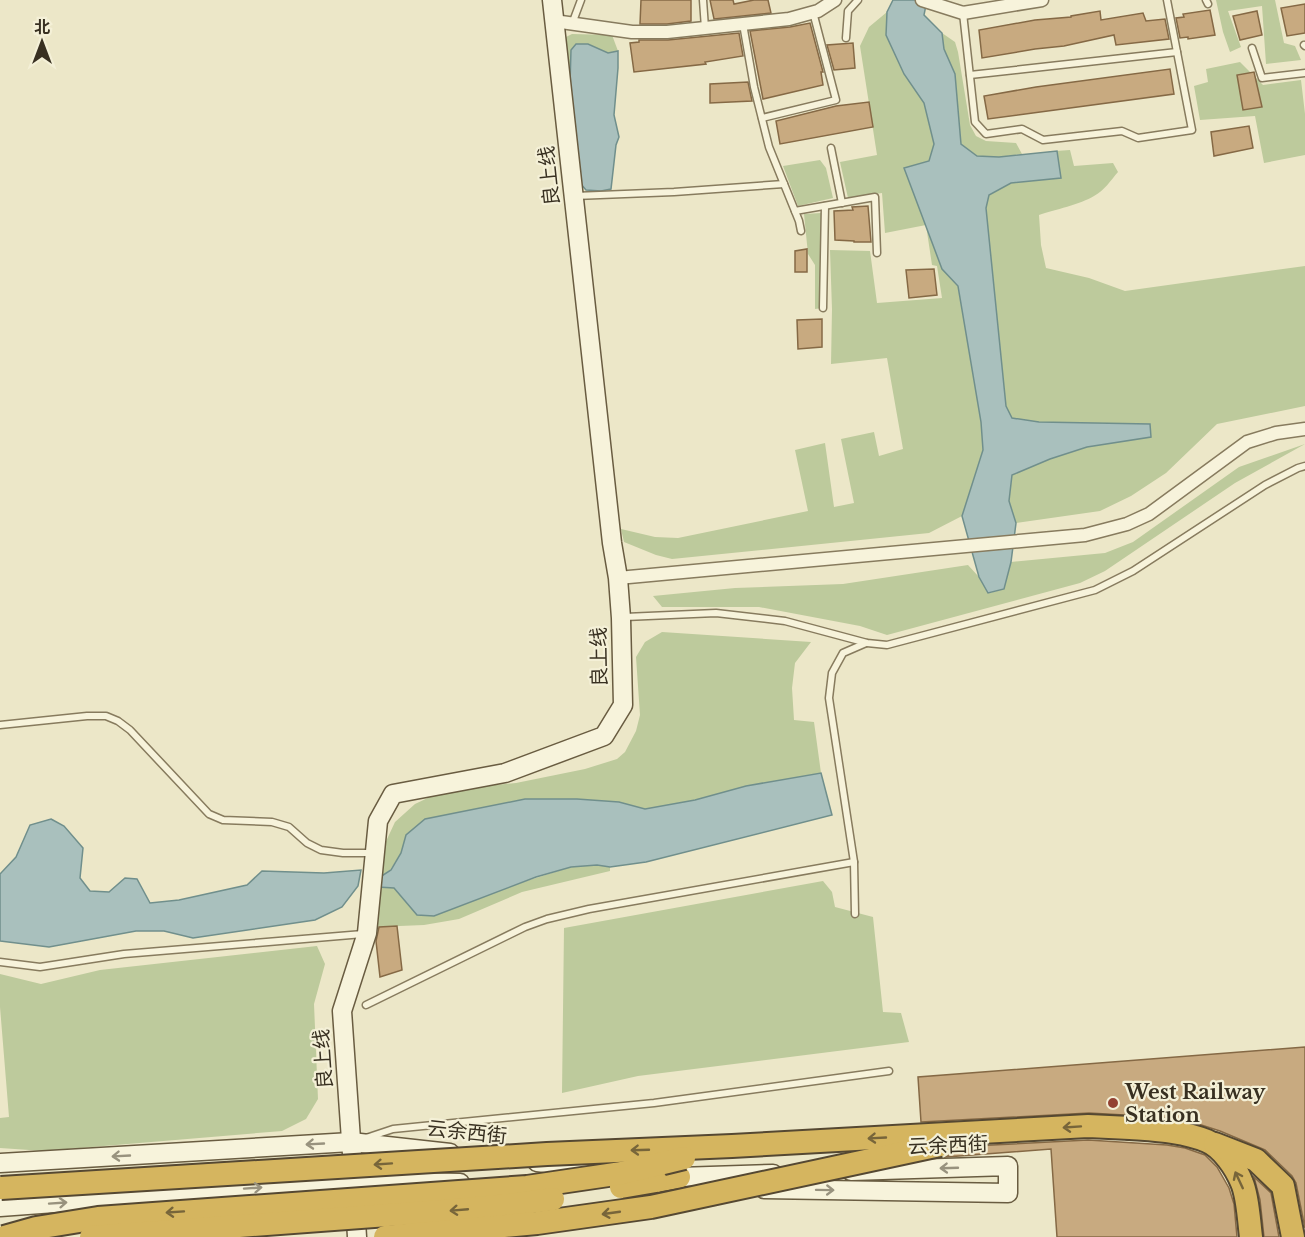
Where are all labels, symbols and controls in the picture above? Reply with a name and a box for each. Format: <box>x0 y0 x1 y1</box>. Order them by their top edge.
north arrow <box>12 12 72 72</box>
text: 北 <box>34 17 50 37</box>
street label: 良上线 <box>534 145 564 207</box>
street label: 良上线 <box>586 627 612 687</box>
street label: 良上线 <box>309 1028 337 1090</box>
place label: West Railway Station <box>1124 1080 1266 1127</box>
marker: West Railway Station <box>1106 1096 1120 1110</box>
street label: 云余西街 <box>426 1116 508 1148</box>
one-way arrow <box>1062 1122 1082 1133</box>
one-way arrow <box>867 1132 887 1143</box>
street label: 云余西街 <box>908 1132 988 1158</box>
one-way arrow <box>306 1139 326 1150</box>
one-way arrow <box>631 1144 651 1155</box>
one-way arrow <box>111 1150 131 1161</box>
one-way arrow <box>373 1159 393 1170</box>
one-way arrow <box>940 1162 960 1173</box>
one-way arrow <box>1233 1172 1244 1190</box>
one-way arrow <box>242 1183 262 1194</box>
one-way arrow <box>815 1184 835 1196</box>
one-way arrow <box>48 1197 68 1208</box>
one-way arrow <box>449 1205 469 1216</box>
one-way arrow <box>165 1207 185 1218</box>
one-way arrow <box>602 1208 622 1219</box>

